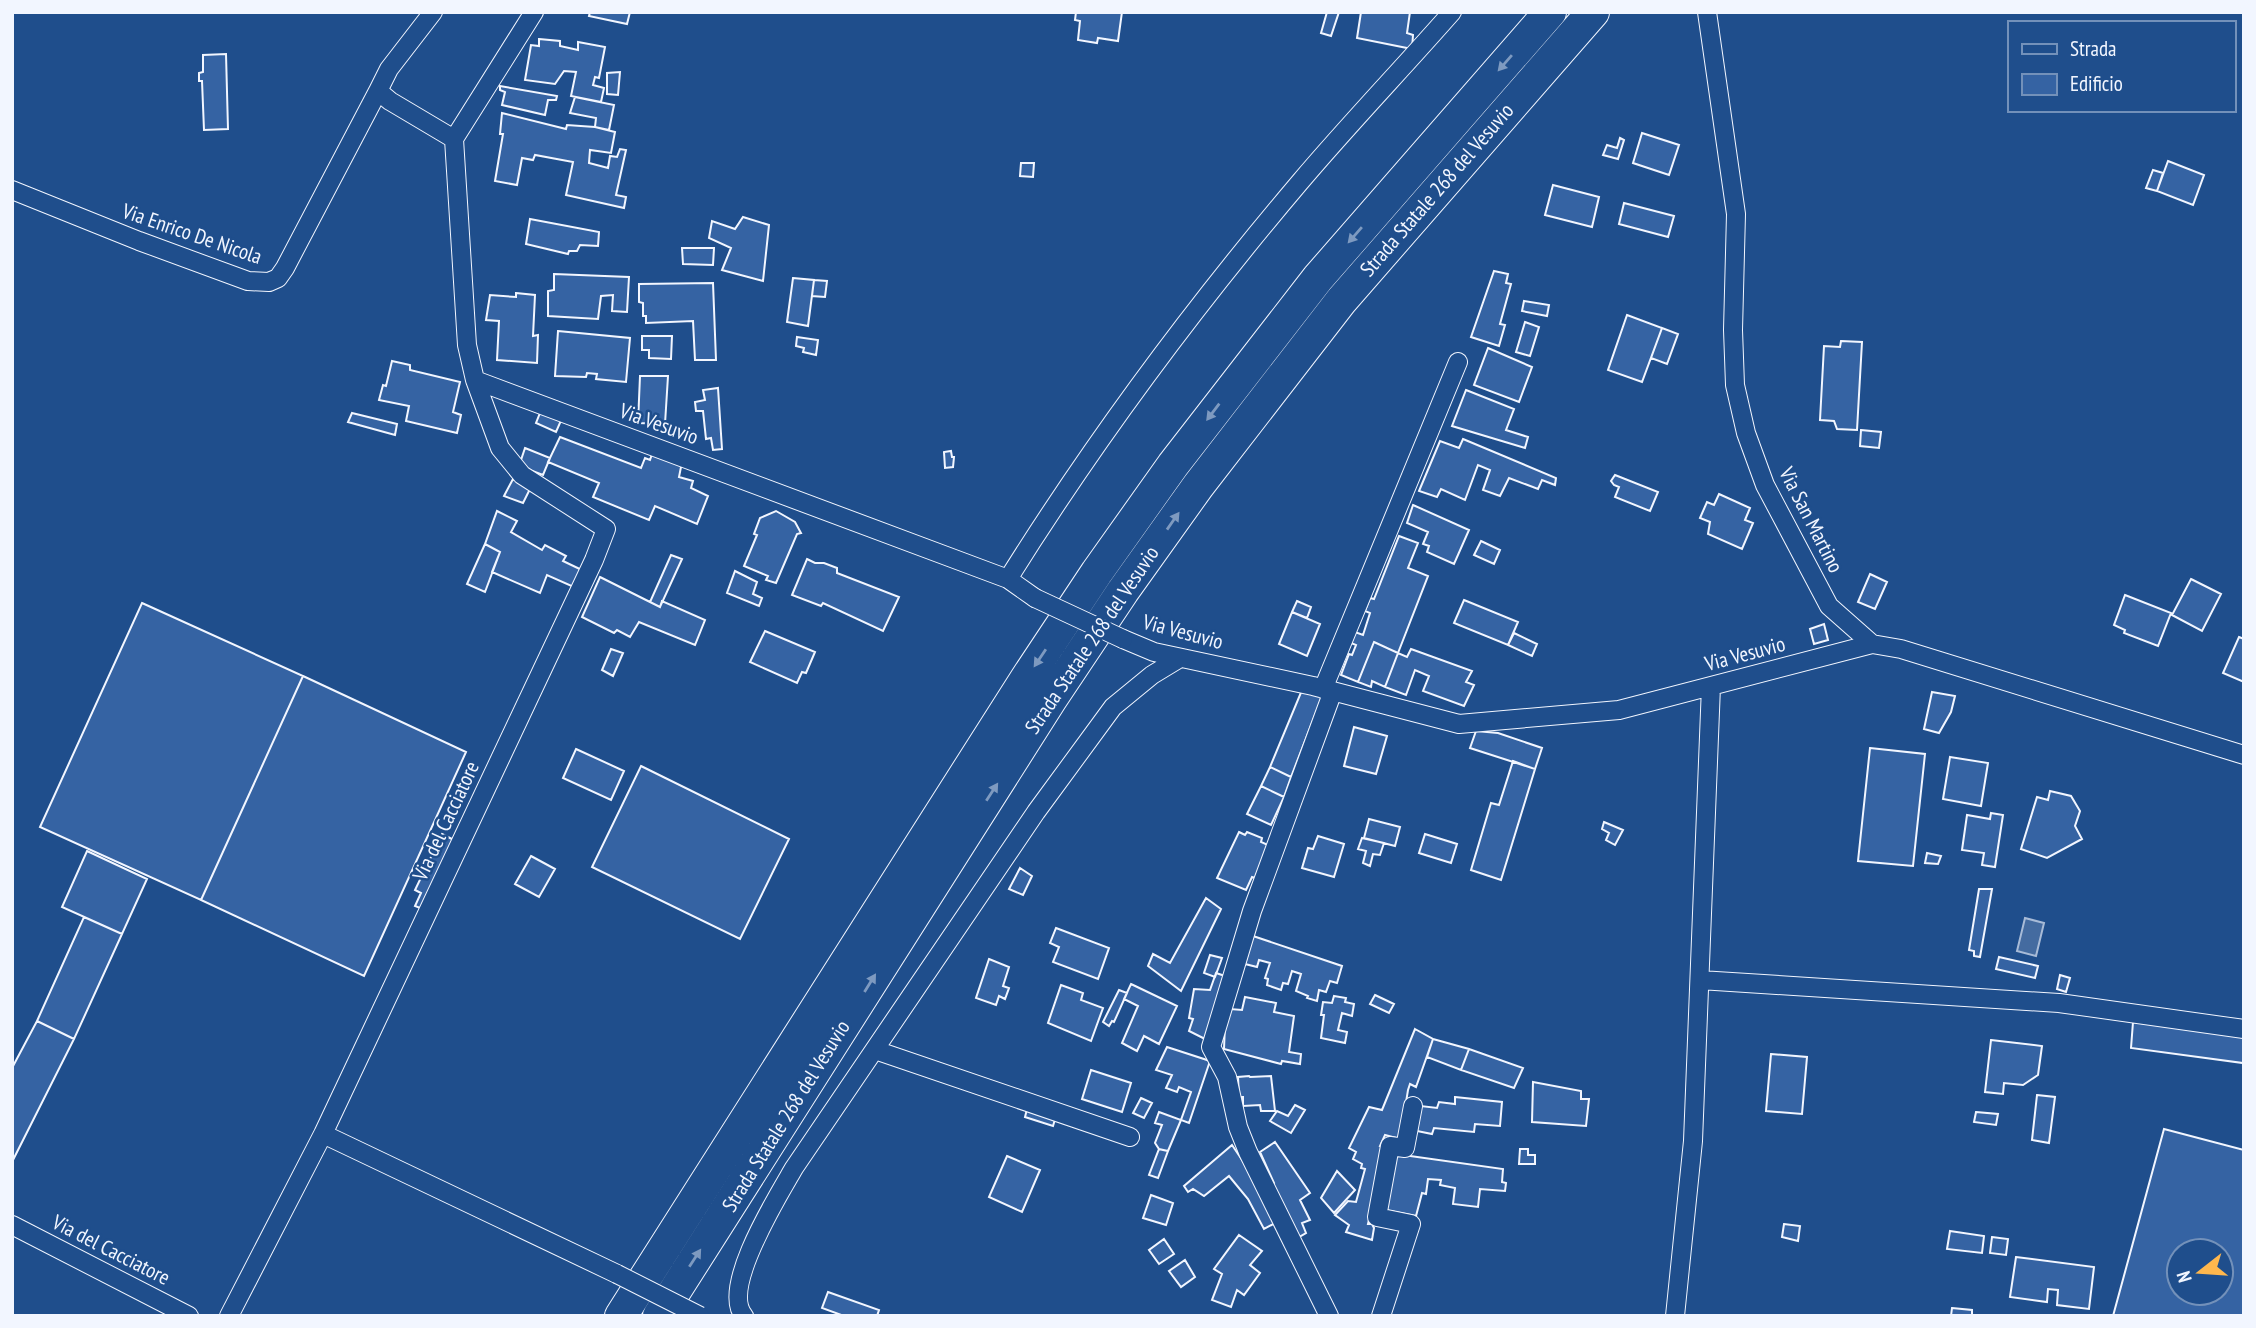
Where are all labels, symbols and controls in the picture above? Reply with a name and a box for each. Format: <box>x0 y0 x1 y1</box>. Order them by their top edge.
legend <box>2008 21 2235 112</box>
text: Strada <box>2070 35 2116 62</box>
one-way arrow <box>1498 55 1513 72</box>
text: Edificio <box>2070 70 2123 97</box>
street label: Strada Statale 268 del Vesuvio <box>1354 97 1519 282</box>
street label: Via Enrico De Nicola <box>118 197 265 270</box>
one-way arrow <box>1347 226 1363 244</box>
street label: Via Vesuvio <box>615 396 702 450</box>
one-way arrow <box>1206 403 1220 422</box>
street label: Via San Martino <box>1773 462 1850 577</box>
one-way arrow <box>1166 512 1180 530</box>
street label: Strada Statale 268 del Vesuvio <box>1019 541 1165 739</box>
street label: Via Vesuvio <box>1139 608 1226 655</box>
street label: Via Vesuvio <box>1701 630 1788 677</box>
one-way arrow <box>1034 649 1047 668</box>
street label: Via del Cacciatore <box>406 757 485 886</box>
one-way arrow <box>985 782 998 801</box>
one-way arrow <box>863 974 876 993</box>
street label: Strada Statale 268 del Vesuvio <box>716 1015 856 1217</box>
street label: Via del Cacciatore <box>47 1208 175 1291</box>
north arrow <box>2165 1237 2235 1307</box>
one-way arrow <box>689 1249 702 1268</box>
text: N <box>2171 1269 2197 1285</box>

